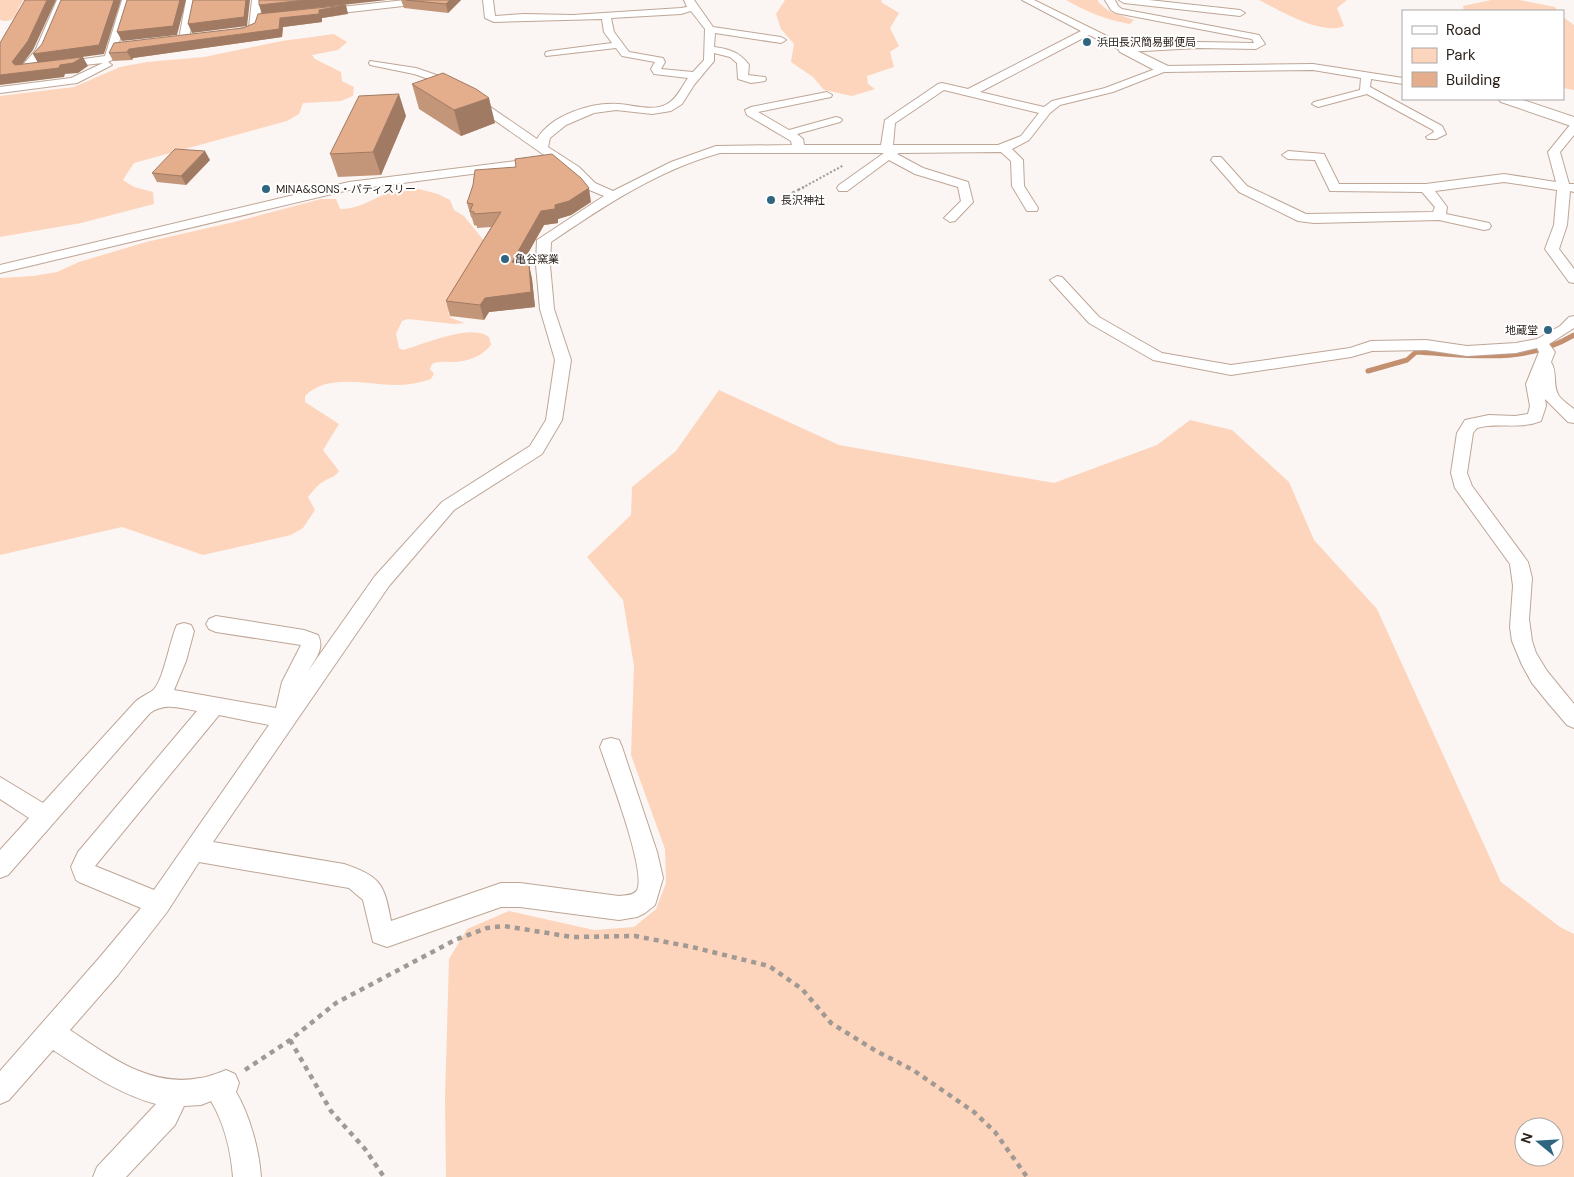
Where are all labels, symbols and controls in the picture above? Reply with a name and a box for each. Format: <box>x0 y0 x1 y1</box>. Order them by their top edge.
legend <box>1402 10 1564 100</box>
text: Road <box>1446 20 1481 40</box>
place label: 浜田長沢簡易郵便局 <box>1097 35 1196 49</box>
marker: 浜田長沢簡易郵便局 <box>1081 36 1093 48</box>
text: Park <box>1446 45 1476 65</box>
text: Building <box>1446 70 1501 90</box>
place label: MINA&SONS・パティスリー <box>276 182 416 196</box>
marker: MINA&SONS・パティスリー <box>260 183 272 195</box>
place label: 長沢神社 <box>781 193 825 207</box>
marker: 長沢神社 <box>765 194 777 206</box>
place label: 亀谷窯業 <box>515 252 559 266</box>
marker: 亀谷窯業 <box>499 253 511 265</box>
place label: 地蔵堂 <box>1505 323 1538 337</box>
marker: 地蔵堂 <box>1542 324 1554 336</box>
north arrow <box>1514 1117 1564 1167</box>
text: N <box>1516 1130 1537 1146</box>

